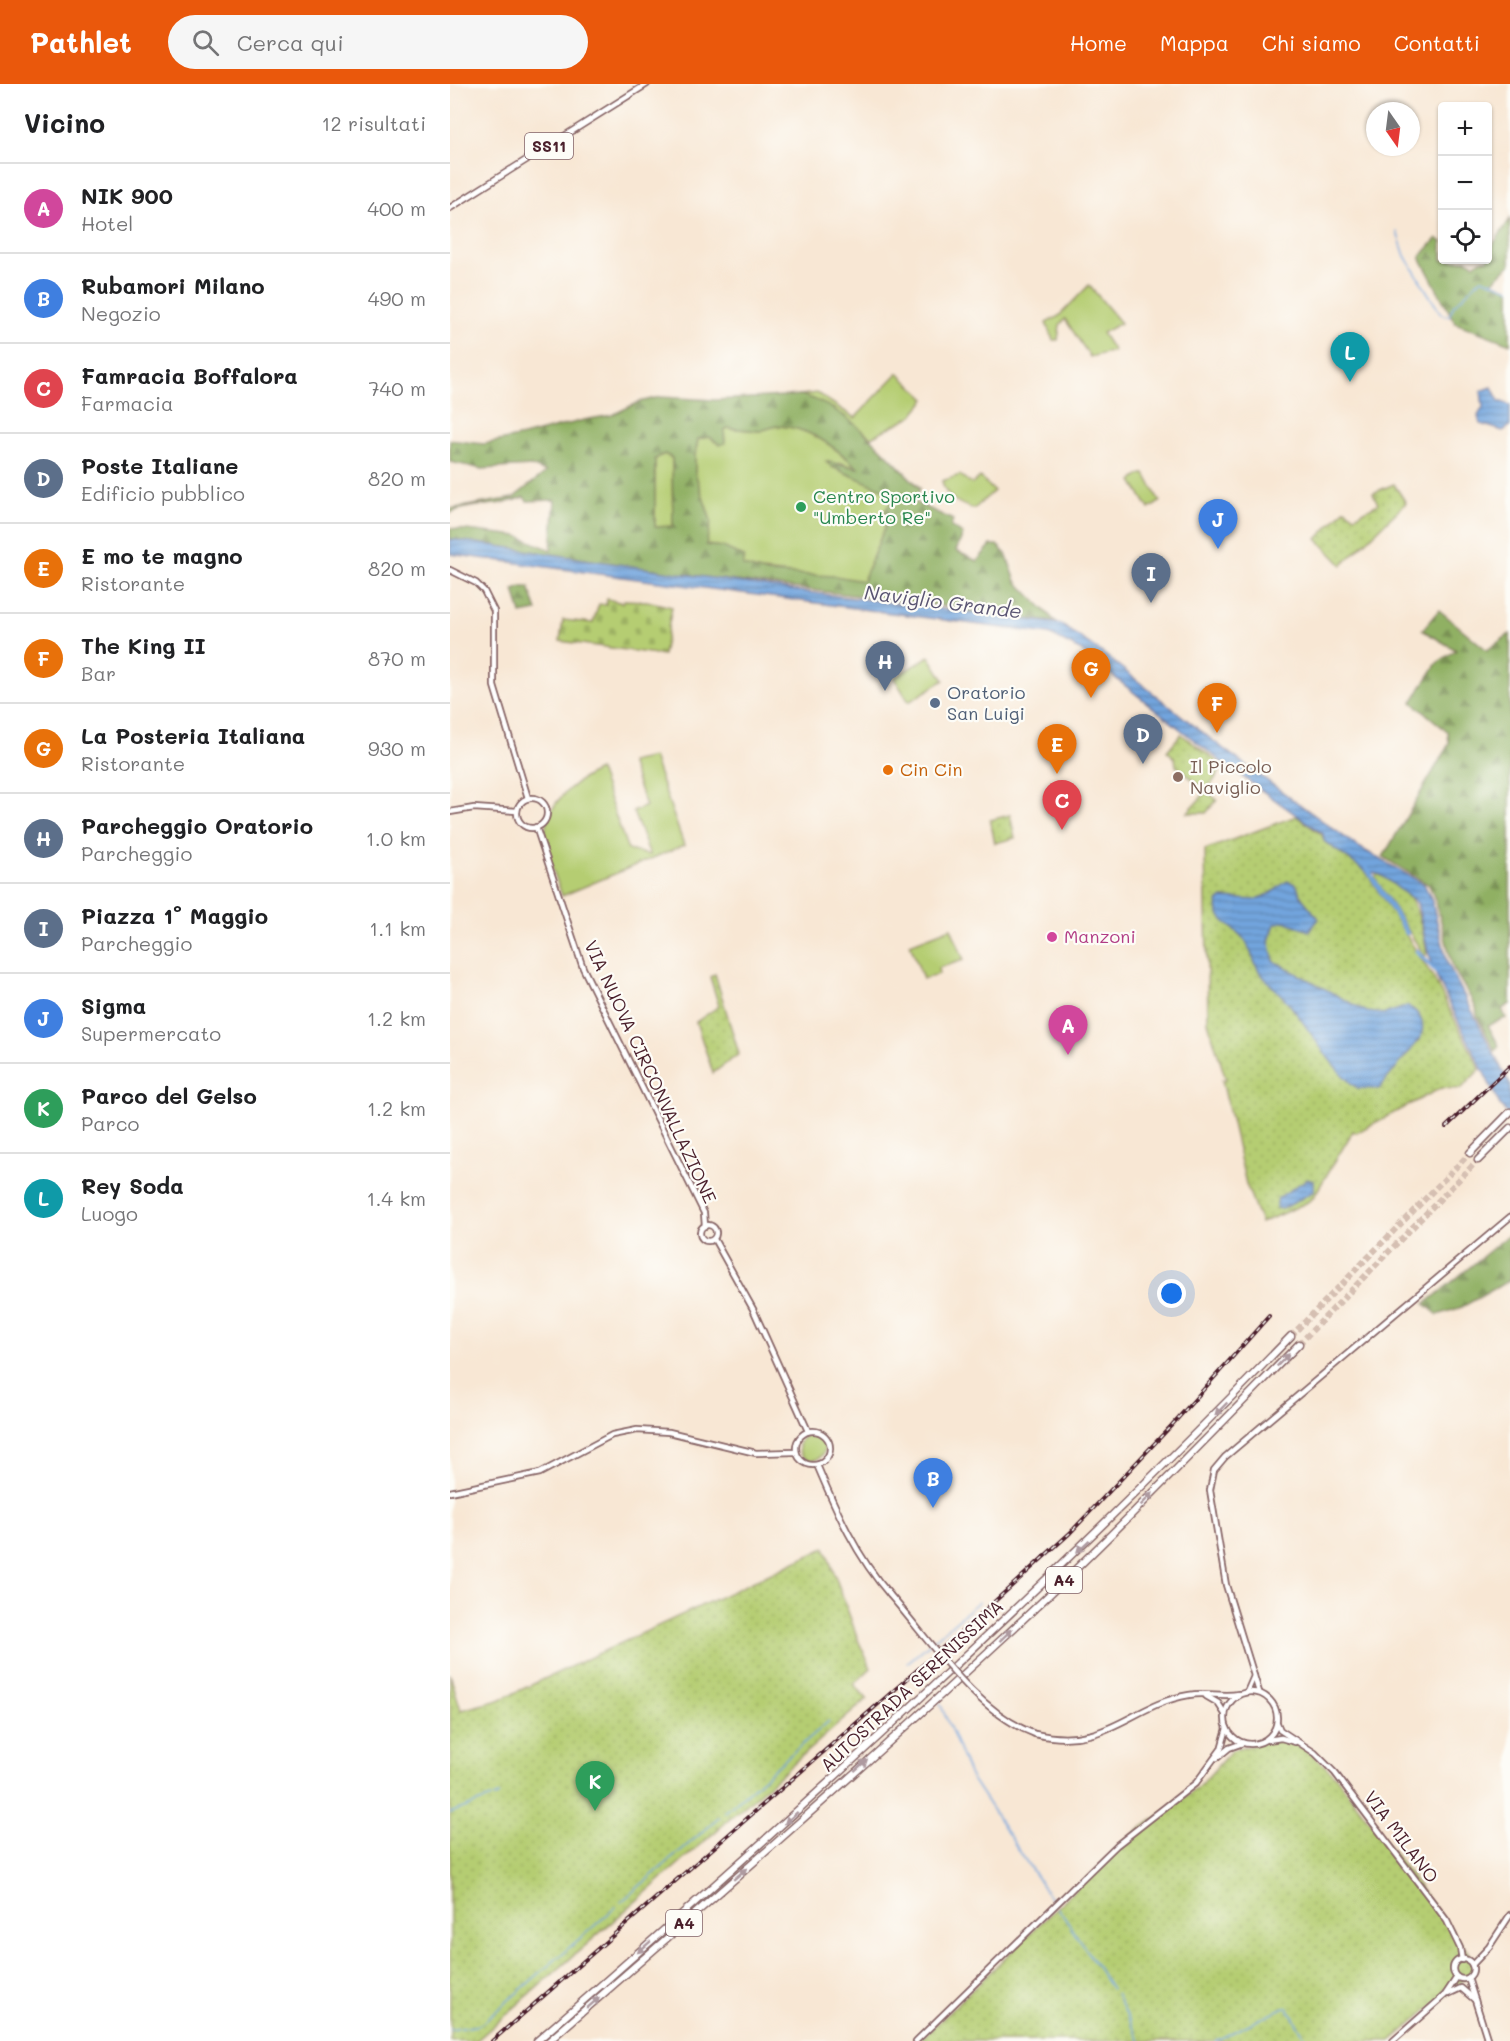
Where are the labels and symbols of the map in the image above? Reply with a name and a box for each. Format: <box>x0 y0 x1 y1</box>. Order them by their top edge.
north arrow <box>1366 102 1420 156</box>
road number: SS11 <box>525 133 573 159</box>
pin: L <box>1330 332 1370 382</box>
place label: Centro Sportivo "Umberto Re" <box>813 484 955 529</box>
marker: Centro Sportivo "Umberto Re" <box>794 500 808 514</box>
pin: J <box>1198 500 1238 549</box>
pin: I <box>1132 554 1170 603</box>
water label: Naviglio Grande <box>863 578 1023 624</box>
pin: H <box>866 642 904 691</box>
pin: G <box>1072 648 1110 698</box>
place label: Oratorio San Luigi <box>947 680 1026 725</box>
pin: F <box>1198 684 1236 733</box>
marker: Oratorio San Luigi <box>928 696 942 710</box>
pin: D <box>1124 714 1162 764</box>
pin: E <box>1038 724 1076 774</box>
place label: Il Piccolo Naviglio <box>1190 754 1272 799</box>
place label: Cin Cin <box>900 757 962 781</box>
marker: Cin Cin <box>881 763 895 777</box>
marker: Il Piccolo Naviglio <box>1171 770 1185 784</box>
pin: C <box>1042 780 1082 830</box>
place label: Manzoni <box>1064 924 1136 948</box>
marker: Manzoni <box>1045 930 1059 944</box>
street label: VIA NUOVA CIRCONVALLAZIONE <box>579 936 723 1207</box>
pin: A <box>1048 1006 1088 1055</box>
your location <box>1157 1279 1186 1308</box>
one-way arrow <box>1276 1352 1290 1367</box>
one-way arrow <box>1215 1401 1229 1415</box>
pin: B <box>914 1458 952 1508</box>
one-way arrow <box>1139 1493 1153 1507</box>
one-way arrow <box>1076 1539 1091 1553</box>
road number: A4 <box>1046 1567 1082 1593</box>
street label: AUTOSTRADA SERENISSIMA <box>815 1594 1008 1777</box>
one-way arrow <box>999 1628 1014 1642</box>
one-way arrow <box>854 1758 869 1772</box>
pin: K <box>576 1762 614 1811</box>
street label: VIA MILANO <box>1359 1786 1444 1887</box>
one-way arrow <box>784 1811 799 1824</box>
one-way arrow <box>732 1868 748 1881</box>
road number: A4 <box>666 1910 702 1936</box>
one-way arrow <box>637 1940 652 1953</box>
one-way arrow <box>585 1996 601 2009</box>

